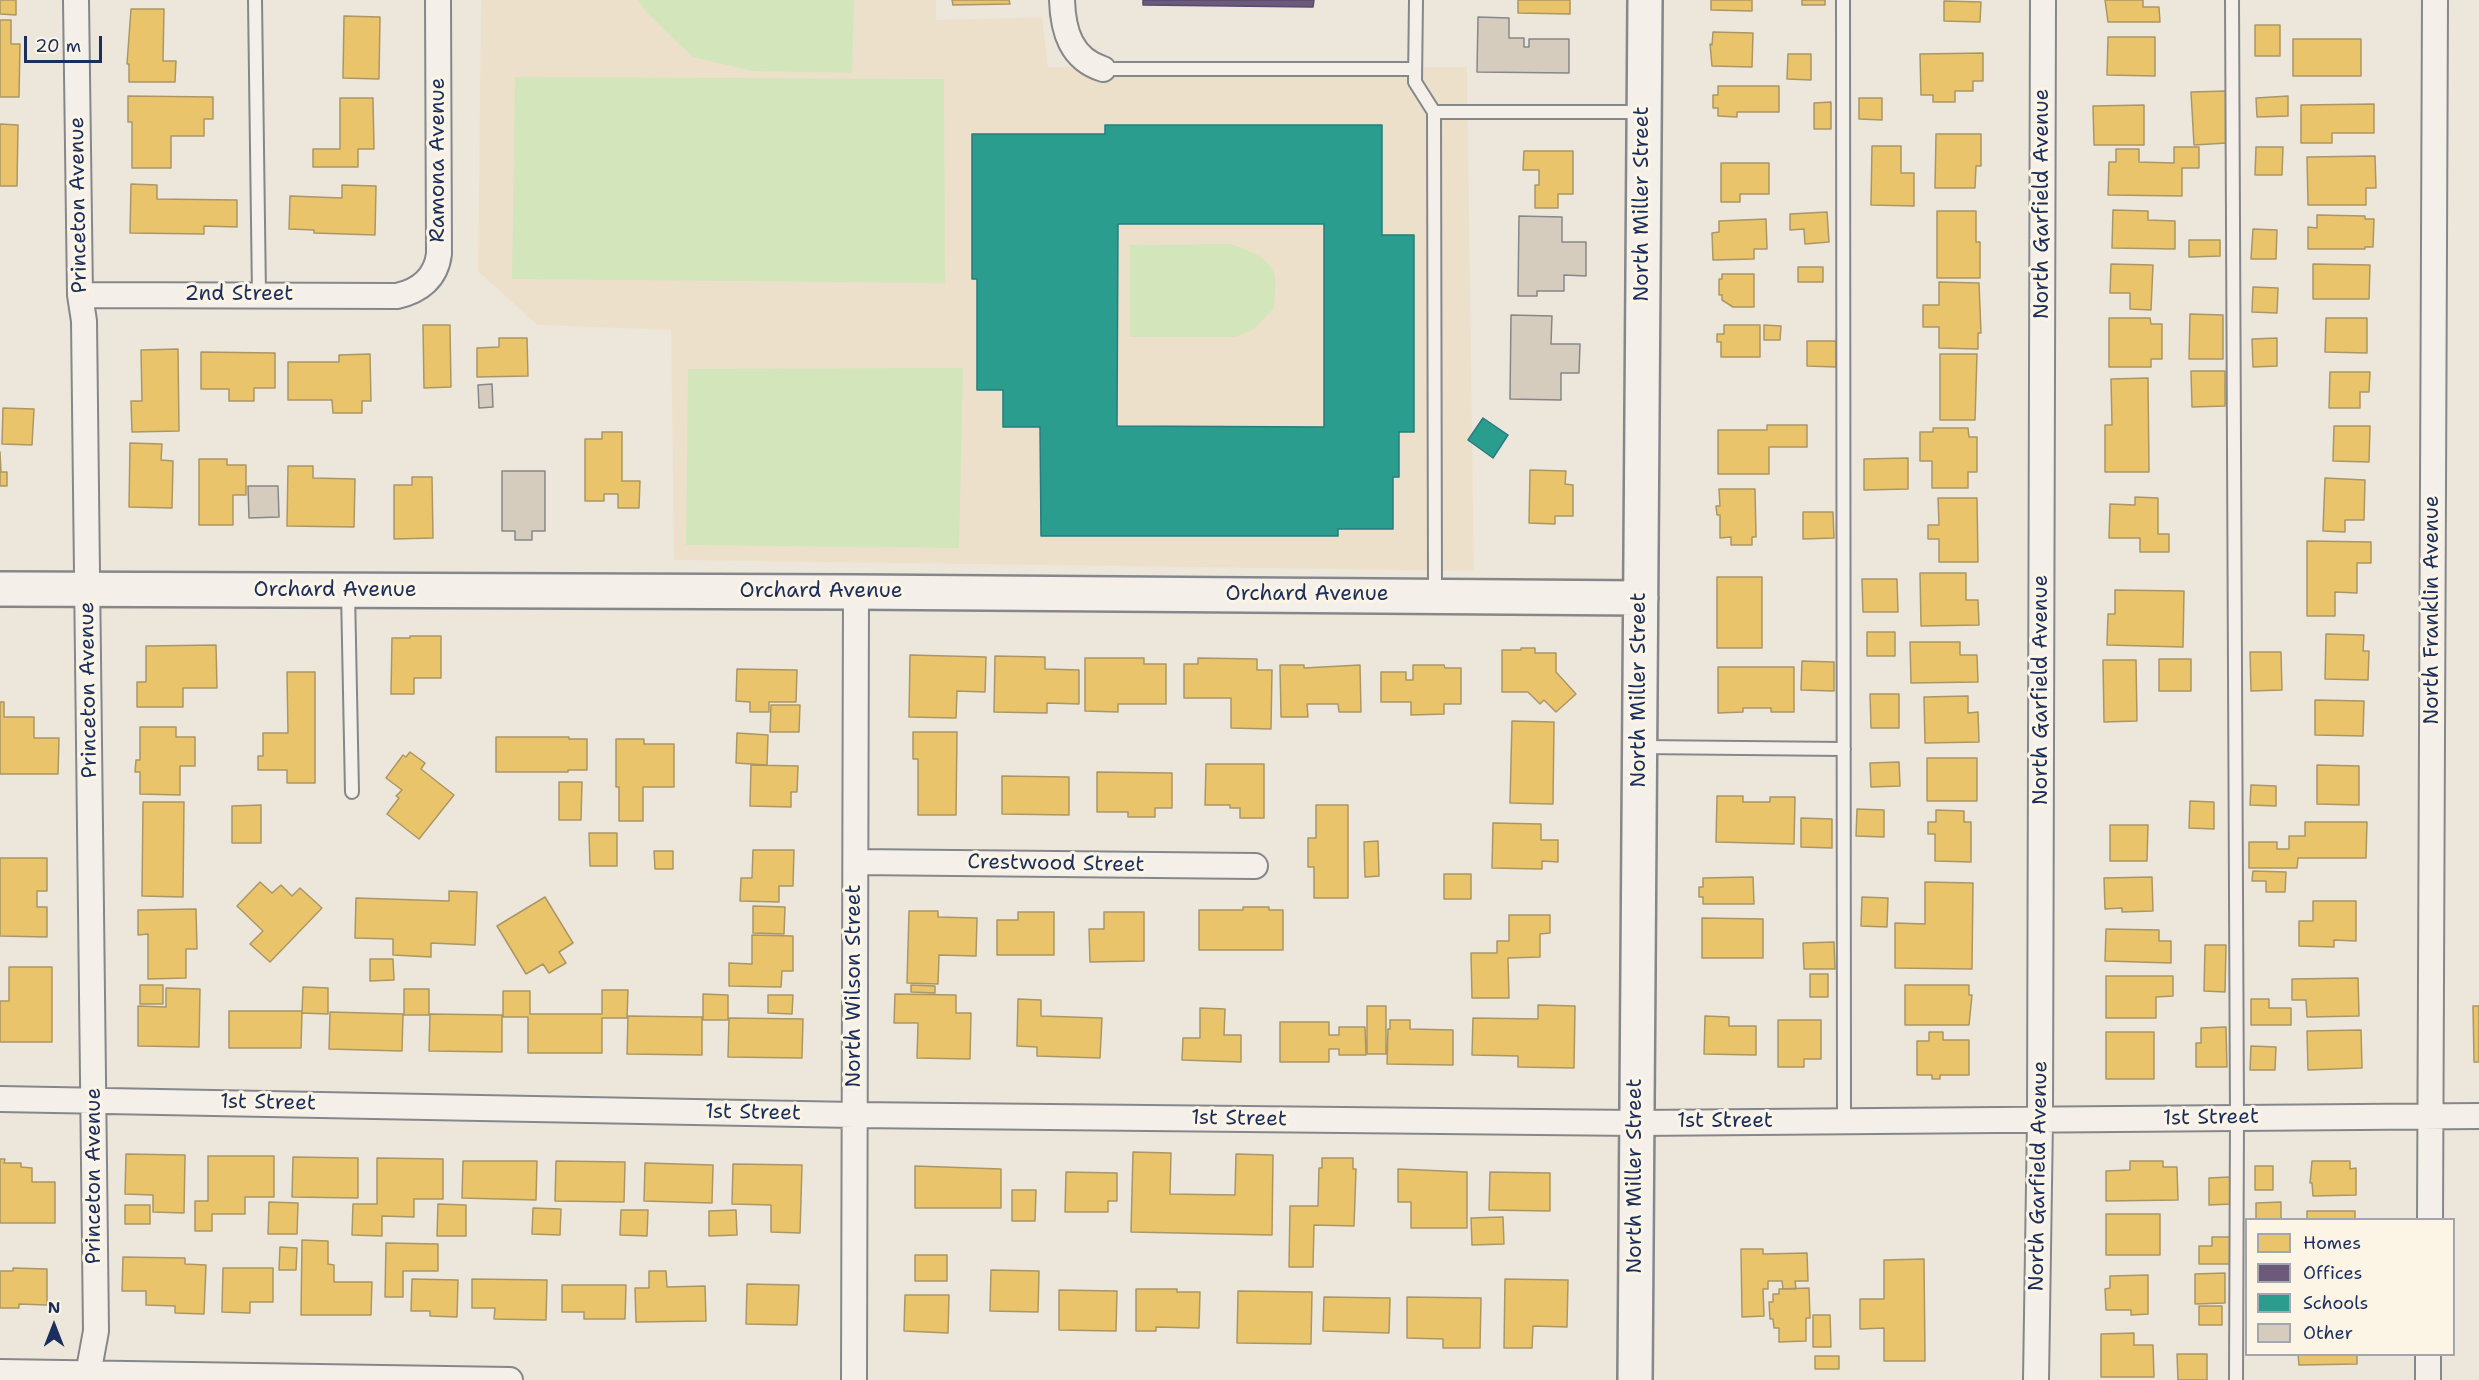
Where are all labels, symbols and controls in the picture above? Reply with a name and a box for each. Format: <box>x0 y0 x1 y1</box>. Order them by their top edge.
scale bar <box>27 24 105 62</box>
text: 20 m <box>35 34 81 58</box>
street label: Ramona Avenue <box>426 78 452 242</box>
street label: North Garfield Avenue <box>2030 89 2056 319</box>
street label: North Miller Street <box>1630 106 1656 302</box>
street label: Princeton Avenue <box>65 117 93 293</box>
street label: 2nd Street <box>185 282 293 308</box>
street label: North Franklin Avenue <box>2420 495 2446 725</box>
street label: North Garfield Avenue <box>2029 575 2055 805</box>
street label: Orchard Avenue <box>253 578 417 604</box>
street label: Orchard Avenue <box>739 579 903 605</box>
street label: Orchard Avenue <box>1225 582 1389 608</box>
street label: North Miller Street <box>1627 592 1653 788</box>
street label: Princeton Avenue <box>75 602 103 778</box>
street label: Crestwood Street <box>967 850 1145 878</box>
street label: North Wilson Street <box>842 884 868 1088</box>
street label: North Garfield Avenue <box>2024 1060 2054 1292</box>
street label: North Miller Street <box>1623 1078 1649 1274</box>
street label: Princeton Avenue <box>82 1088 108 1264</box>
street label: 1st Street <box>220 1090 316 1116</box>
street label: 1st Street <box>705 1100 801 1126</box>
street label: 1st Street <box>2163 1105 2259 1131</box>
street label: 1st Street <box>1191 1106 1287 1132</box>
street label: 1st Street <box>1677 1109 1773 1135</box>
legend <box>2245 1218 2455 1356</box>
text: Homes <box>2303 1231 2361 1255</box>
text: Offices <box>2303 1261 2362 1285</box>
text: Schools <box>2303 1291 2369 1315</box>
north arrow <box>24 1296 84 1356</box>
text: N <box>48 1297 60 1318</box>
text: Other <box>2303 1321 2353 1345</box>

